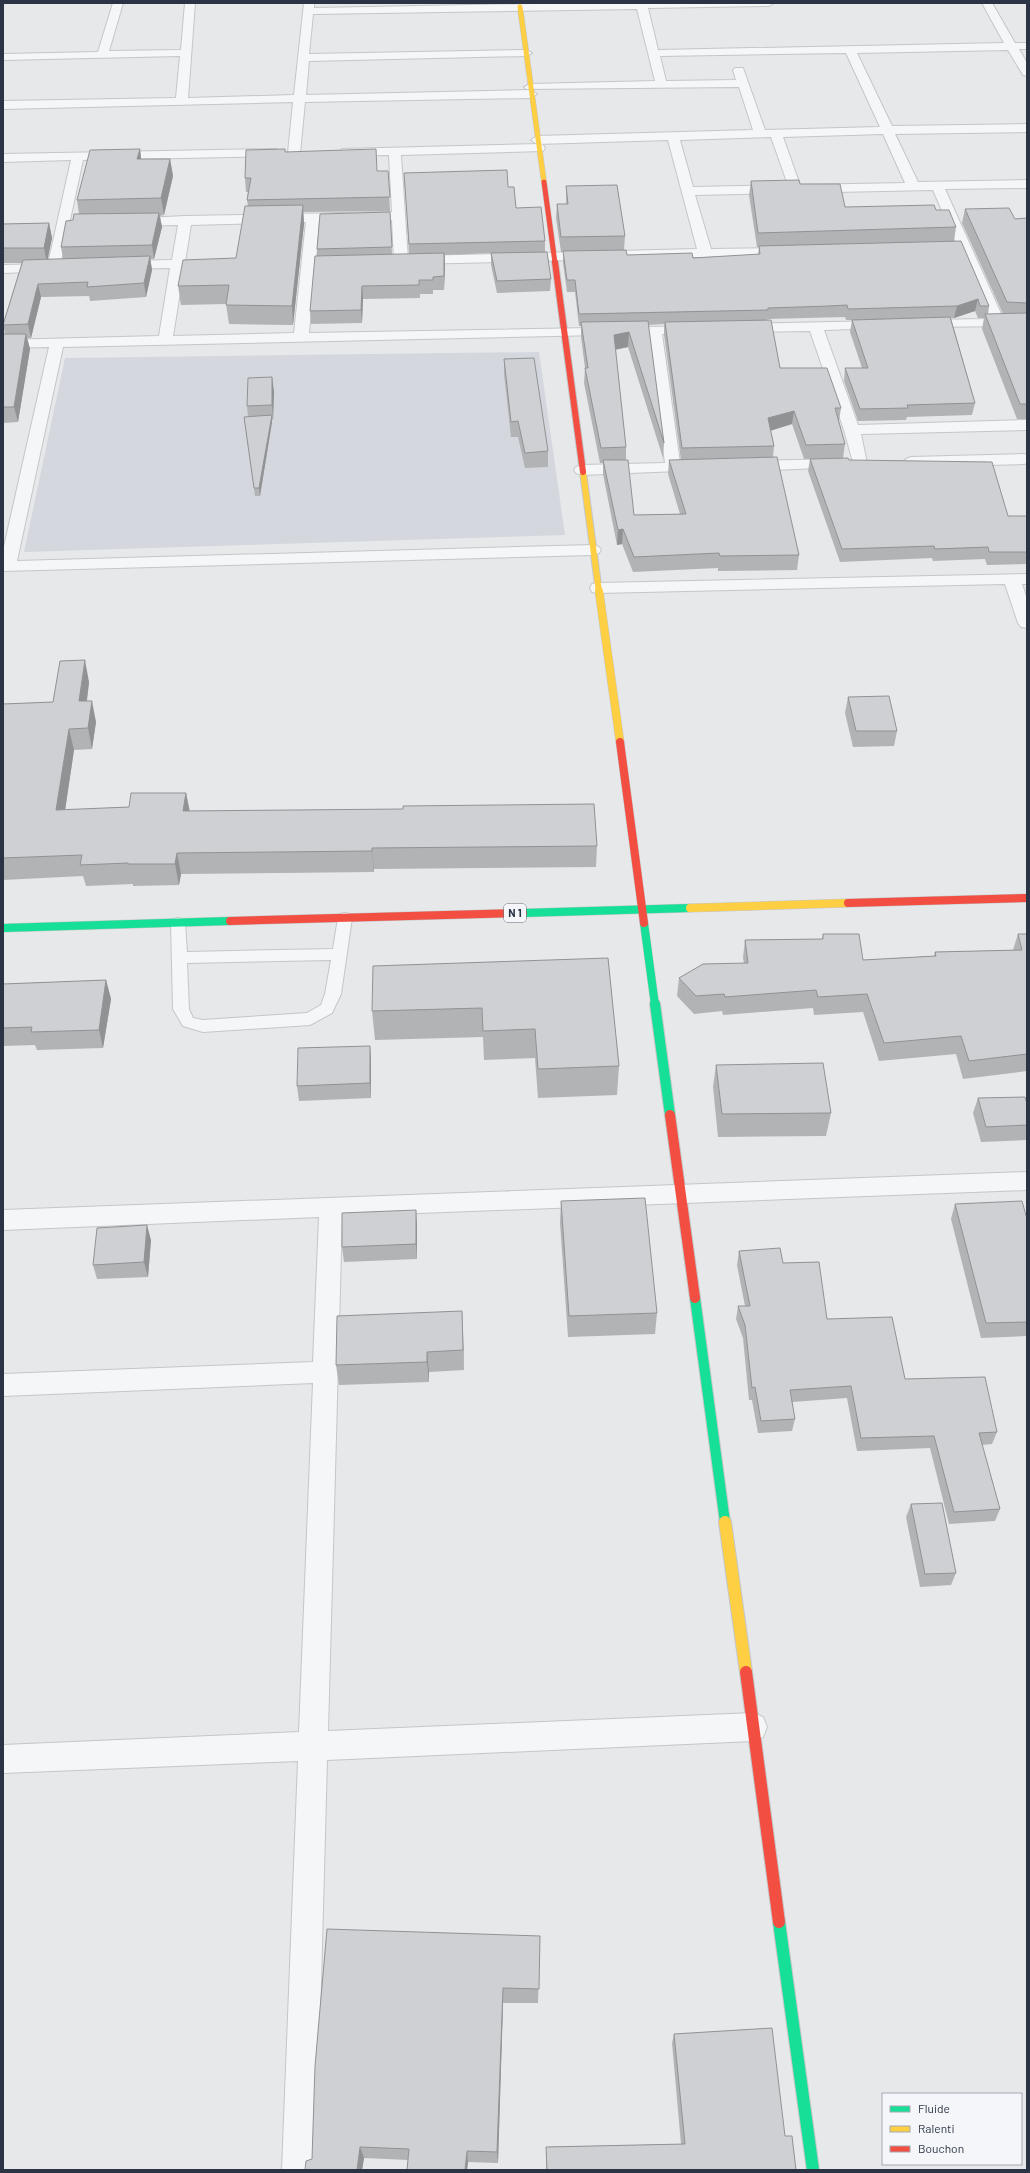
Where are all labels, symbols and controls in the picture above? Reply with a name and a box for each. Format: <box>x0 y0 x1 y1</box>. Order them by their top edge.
road number: N 1 <box>504 904 526 922</box>
legend <box>882 2093 1022 2165</box>
text: Fluide <box>918 2101 950 2115</box>
text: Ralenti <box>918 2121 955 2135</box>
text: Bouchon <box>918 2141 964 2155</box>

